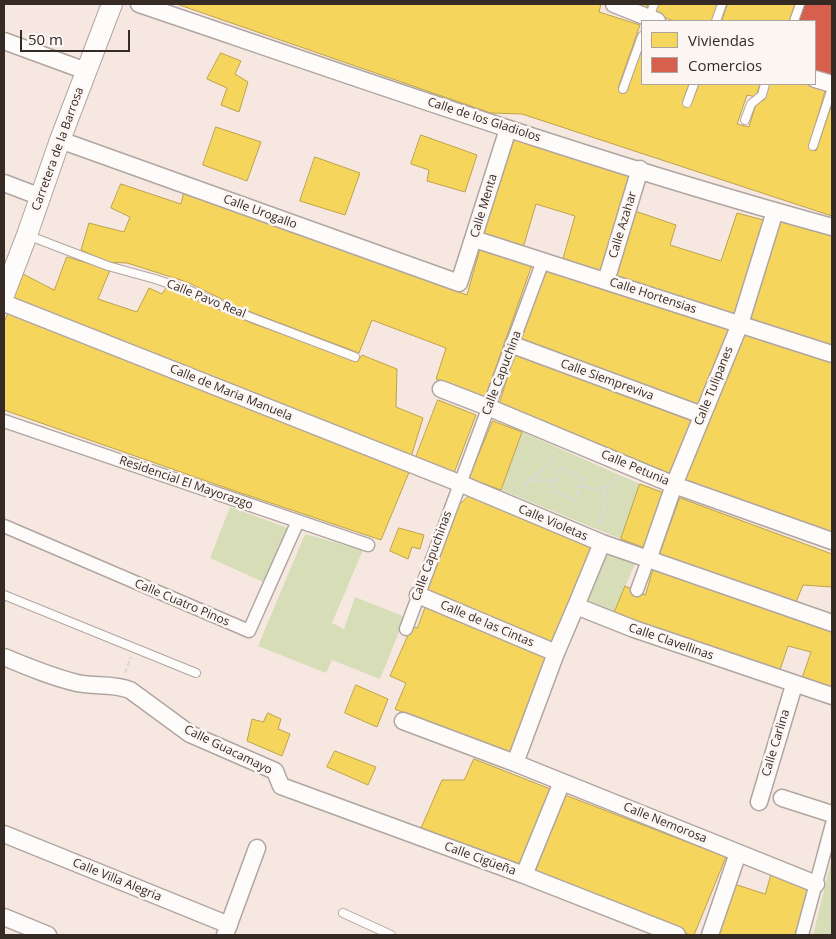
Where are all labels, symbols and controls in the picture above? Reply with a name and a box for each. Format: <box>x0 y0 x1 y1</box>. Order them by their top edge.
scale bar <box>22 20 132 52</box>
legend <box>641 20 816 85</box>
text: 50 m <box>28 29 63 49</box>
text: Viviendas <box>688 30 754 50</box>
text: Comercios <box>688 55 762 75</box>
street label: Carretera de la Barrosa <box>29 85 87 213</box>
street label: Calle de los Gladiolos <box>425 95 543 145</box>
street label: Calle Menta <box>467 172 501 240</box>
street label: Calle Azahar <box>606 190 640 260</box>
street label: Calle Urogallo <box>221 192 299 232</box>
street label: Calle Hortensias <box>608 275 698 317</box>
street label: Calle Pavo Real <box>164 277 248 321</box>
street label: Calle Capuchina <box>479 329 525 417</box>
street label: Calle Tulipanes <box>692 344 736 428</box>
street label: Calle Siempreviva <box>558 356 656 404</box>
street label: Calle de Maria Manuela <box>168 362 294 424</box>
street label: Calle Petunia <box>599 447 671 489</box>
street label: Residencial El Mayorazgo <box>117 453 255 513</box>
street label: Calle Violetas <box>516 502 590 544</box>
street label: Calle Capuchinas <box>409 509 455 603</box>
street label: Calle Cuatro Pinos <box>132 576 232 630</box>
street label: Calle de las Cintas <box>438 598 536 650</box>
street label: Calle Clavellinas <box>627 621 715 663</box>
street label: Calle Carlina <box>759 708 793 778</box>
street label: Calle Guacamayo <box>182 722 274 778</box>
street label: Calle Nemorosa <box>621 800 709 846</box>
street label: Calle Cigüeña <box>442 839 518 879</box>
street label: Calle Villa Alegria <box>70 856 164 904</box>

